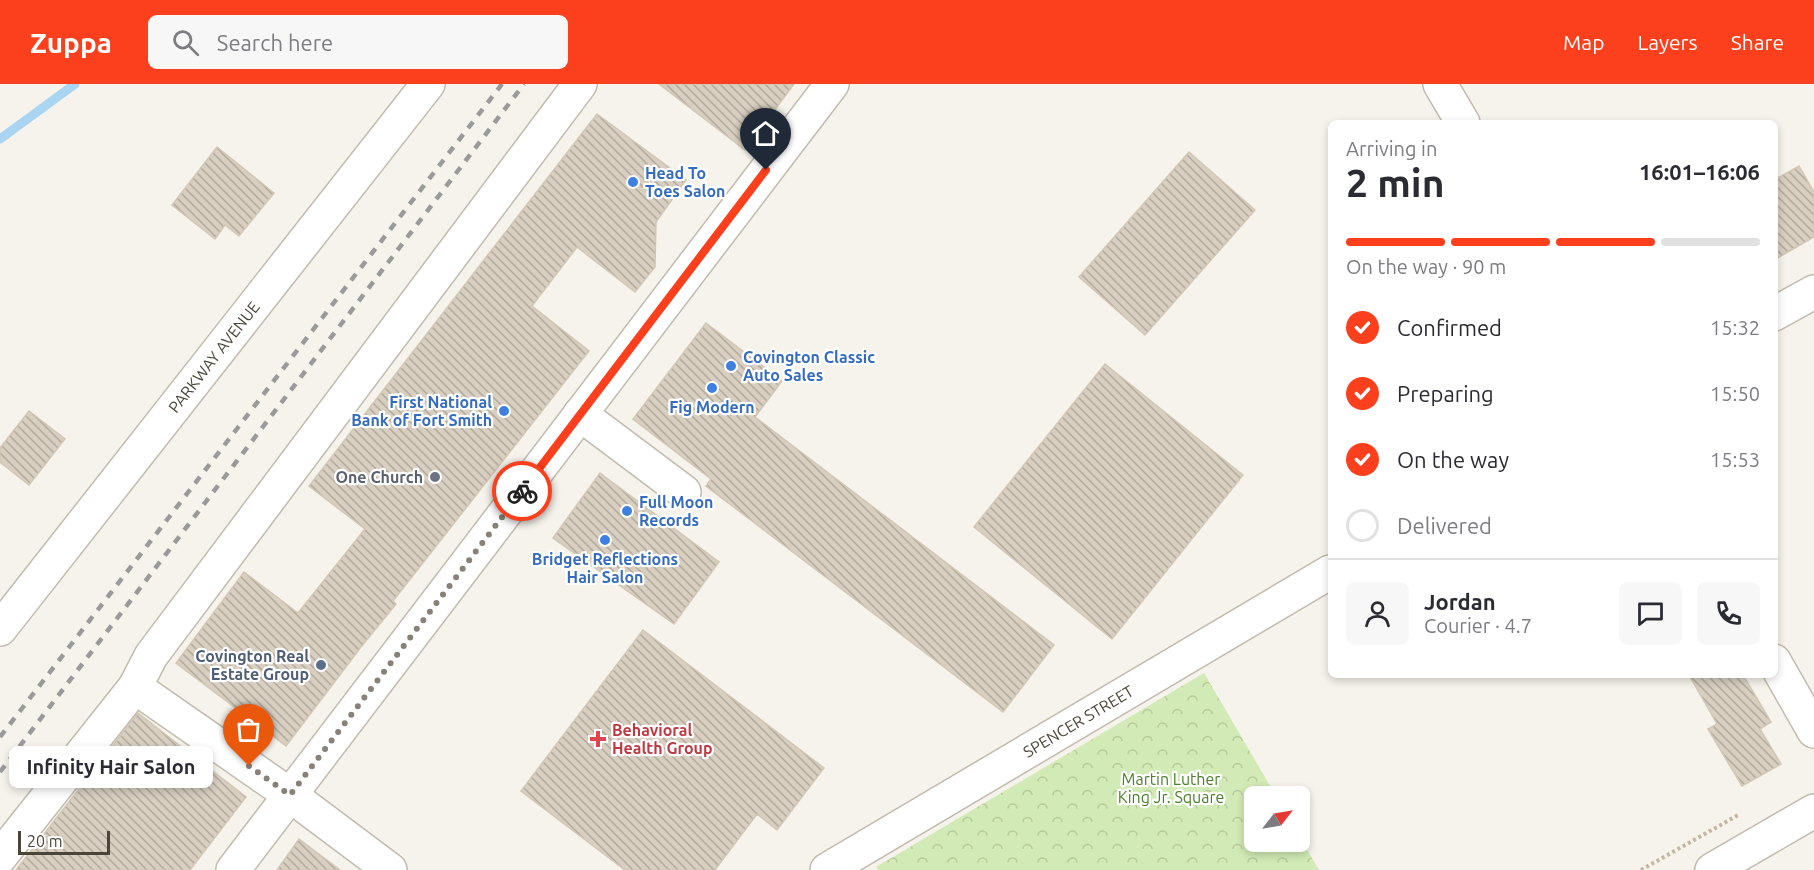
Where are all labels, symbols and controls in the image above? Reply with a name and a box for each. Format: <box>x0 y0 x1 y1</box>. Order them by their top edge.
search box <box>148 15 568 69</box>
icon: search <box>169 26 202 59</box>
text: Zuppa <box>30 27 112 58</box>
text: Search here <box>217 30 333 55</box>
text: Map <box>1563 30 1604 54</box>
text: Layers <box>1637 30 1698 54</box>
text: Share <box>1731 30 1784 54</box>
pin <box>740 108 791 170</box>
icon: home <box>749 117 782 150</box>
text: Arriving in <box>1346 137 1437 160</box>
text: 16:01–16:06 <box>1639 159 1760 184</box>
text: 2 min <box>1346 161 1445 204</box>
place label: Head To Toes Salon <box>645 164 725 200</box>
marker: Head To Toes Salon <box>626 175 640 189</box>
text: On the way · 90 m <box>1346 255 1506 278</box>
street label: PARKWAY AVENUE <box>165 298 263 416</box>
icon: check <box>1346 311 1379 344</box>
text: Confirmed <box>1397 315 1502 340</box>
text: 15:32 <box>1710 316 1760 339</box>
place label: Covington Classic Auto Sales <box>743 348 875 384</box>
marker: Covington Classic Auto Sales <box>724 359 738 373</box>
icon: check <box>1346 377 1379 410</box>
marker: Fig Modern <box>705 381 719 395</box>
text: Preparing <box>1397 381 1494 406</box>
text: 15:50 <box>1710 382 1760 405</box>
place label: First National Bank of Fort Smith <box>351 393 492 429</box>
place label: Fig Modern <box>669 398 755 416</box>
marker: First National Bank of Fort Smith <box>497 404 511 418</box>
icon: check <box>1346 443 1379 476</box>
text: On the way <box>1397 447 1509 472</box>
text: 15:53 <box>1710 448 1760 471</box>
courier <box>492 461 552 521</box>
place label: One Church <box>335 468 423 486</box>
marker: One Church <box>428 470 442 484</box>
icon: bike <box>506 475 539 508</box>
place label: Full Moon Records <box>639 493 713 529</box>
marker: Full Moon Records <box>620 504 634 518</box>
text: Delivered <box>1397 513 1492 538</box>
marker: Bridget Reflections Hair Salon <box>598 533 612 547</box>
place label: Bridget Reflections Hair Salon <box>532 550 678 586</box>
button: person <box>1346 582 1409 645</box>
button: chat <box>1619 582 1682 645</box>
button: phone <box>1697 582 1760 645</box>
text: Jordan <box>1424 589 1496 614</box>
text: Courier · 4.7 <box>1424 614 1532 637</box>
place label: Covington Real Estate Group <box>195 647 309 683</box>
marker: Covington Real Estate Group <box>314 658 328 672</box>
street label: SPENCER STREET <box>1020 682 1137 761</box>
pin <box>223 704 274 766</box>
icon: bag <box>232 713 265 746</box>
place label: Behavioral Health Group <box>612 721 713 757</box>
marker: Behavioral Health Group <box>589 730 607 748</box>
callout: Infinity Hair Salon <box>9 745 213 787</box>
text: Infinity Hair Salon <box>27 755 195 778</box>
park label: Martin Luther King Jr. Square <box>1118 770 1224 806</box>
north arrow <box>1244 786 1310 852</box>
map controls <box>1244 786 1310 852</box>
scale bar <box>18 828 110 856</box>
text: 20 m <box>27 832 63 850</box>

